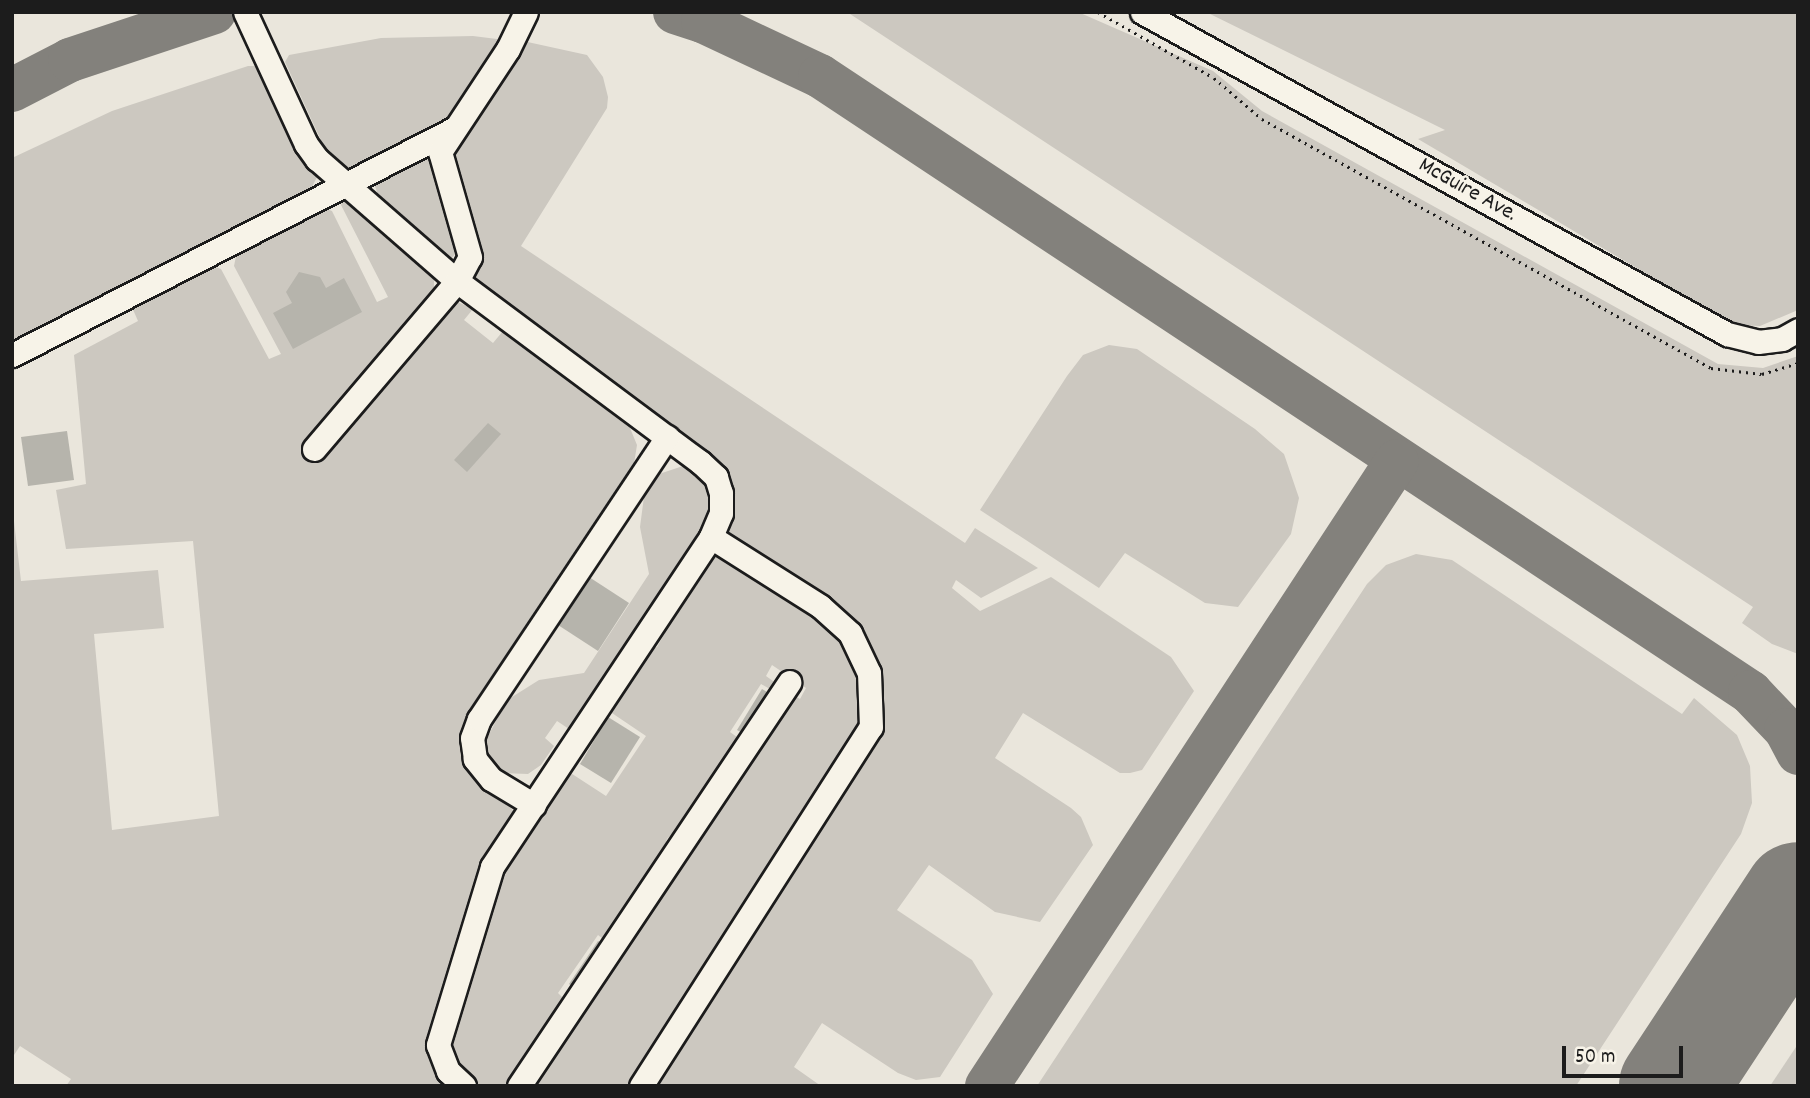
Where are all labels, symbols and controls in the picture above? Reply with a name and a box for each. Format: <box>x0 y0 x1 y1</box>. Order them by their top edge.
street label: McGuire Ave. <box>1413 153 1521 229</box>
scale bar <box>1565 1032 1686 1076</box>
text: 50 m <box>1575 1043 1615 1073</box>

